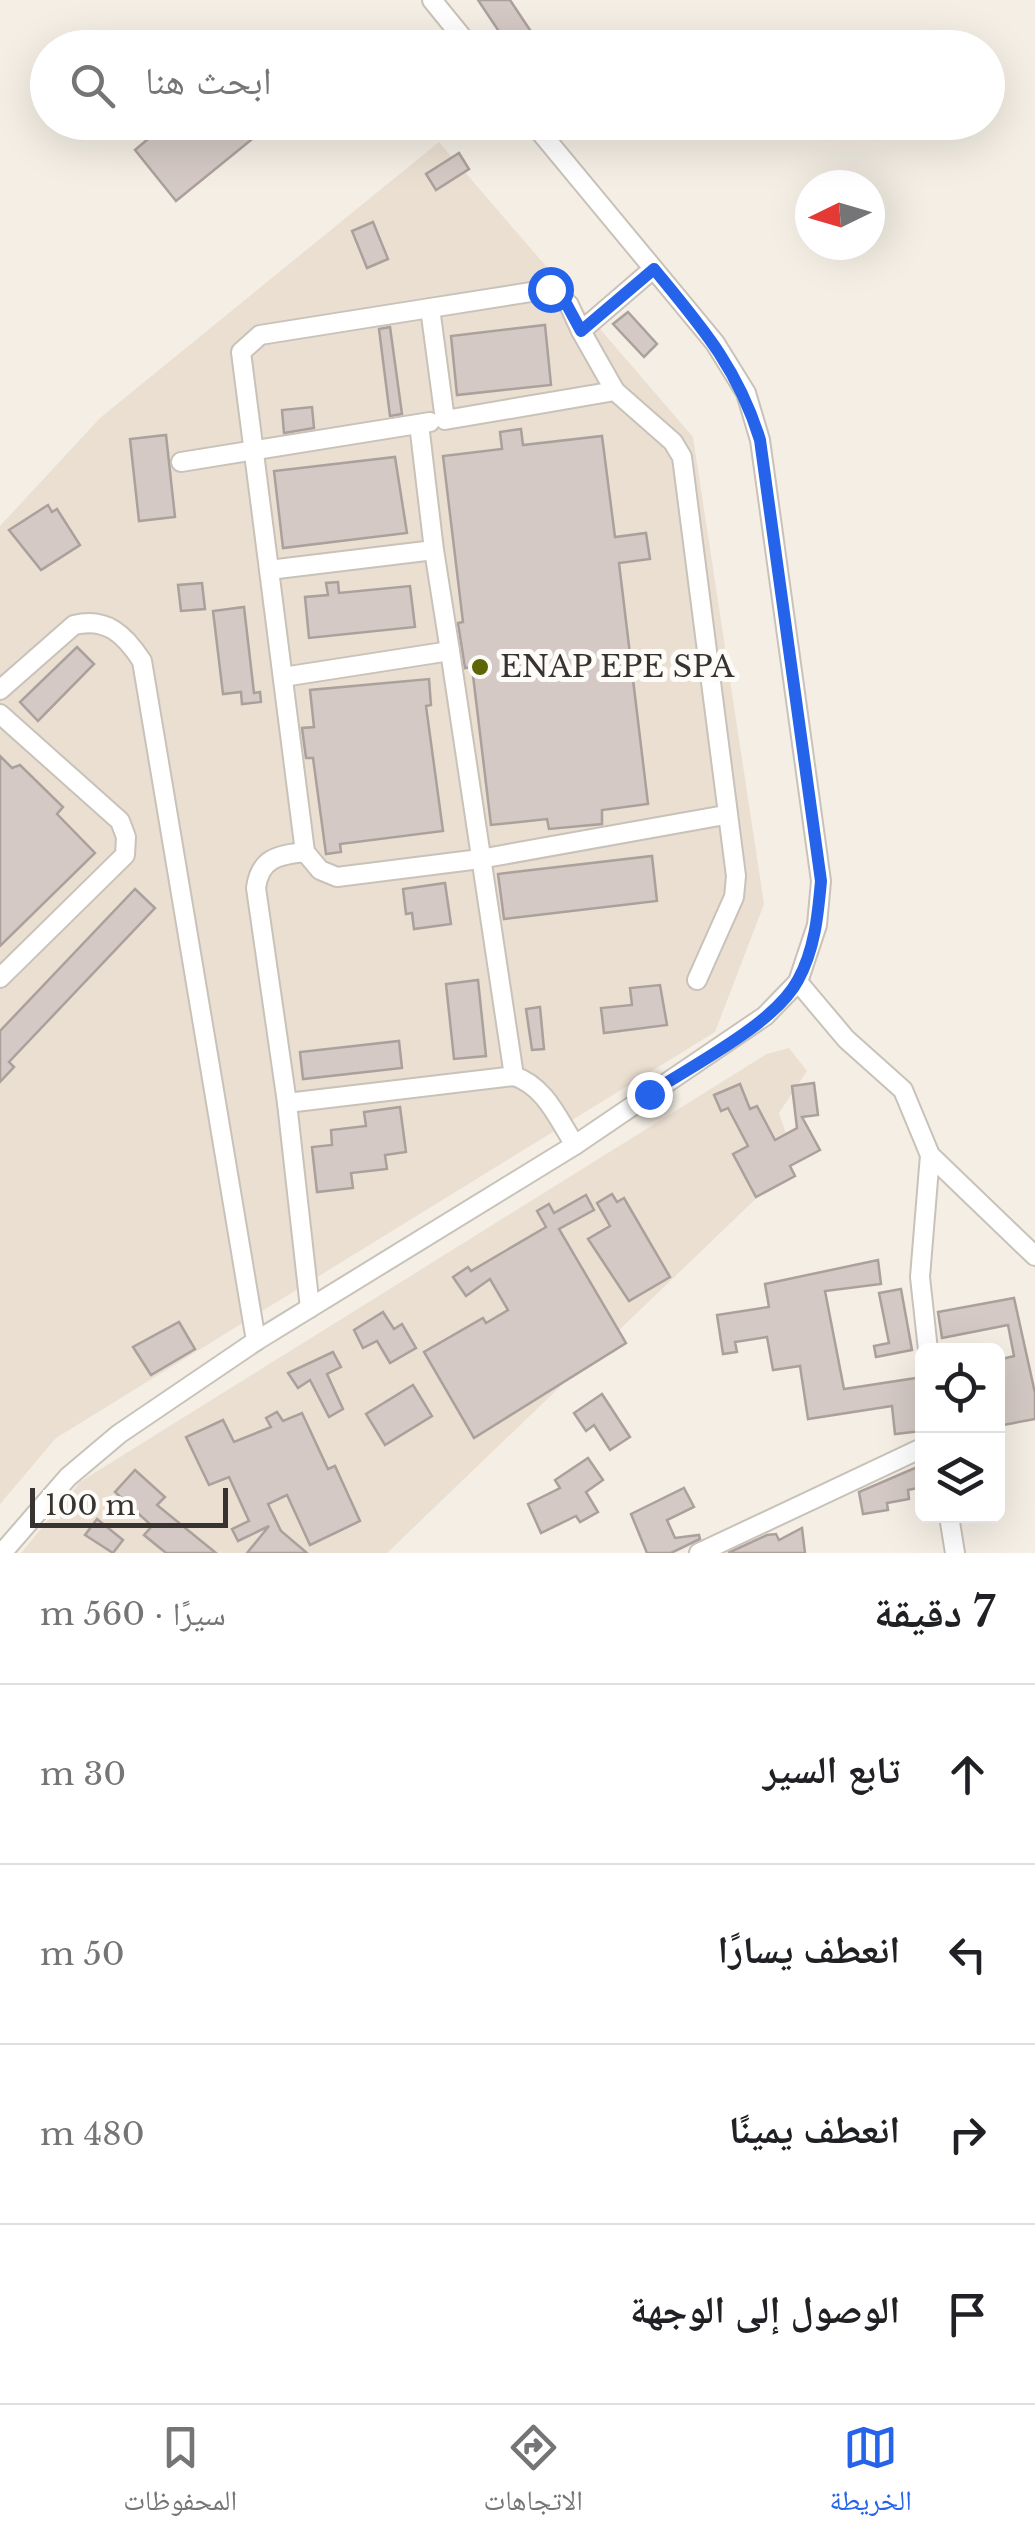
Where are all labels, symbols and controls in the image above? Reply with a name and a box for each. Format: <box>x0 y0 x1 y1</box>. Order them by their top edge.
search box <box>30 30 1005 140</box>
text: ابحث هنا <box>145 57 272 104</box>
icon: search <box>65 58 120 113</box>
north arrow <box>795 170 885 260</box>
route start <box>528 267 574 313</box>
place label: ENAP EPE SPA <box>500 648 735 685</box>
marker: ENAP EPE SPA <box>469 656 491 678</box>
route end <box>627 1072 673 1118</box>
map controls <box>915 1343 1005 1523</box>
button: locate <box>915 1343 1005 1433</box>
button: layers <box>915 1433 1005 1523</box>
scale bar <box>30 1483 228 1528</box>
text: 100 m <box>45 1488 136 1523</box>
text: 7 دقيقة <box>874 1586 995 1638</box>
text: سيرًا · 560 m <box>40 1594 226 1634</box>
text: تابع السير <box>763 1746 900 1793</box>
icon: ahead <box>940 1747 995 1802</box>
text: 30 m <box>40 1754 126 1794</box>
text: انعطف يسارًا <box>718 1926 900 1973</box>
icon: left <box>940 1927 995 1982</box>
text: 50 m <box>40 1934 125 1974</box>
text: انعطف يمينًا <box>729 2106 900 2153</box>
icon: right <box>940 2107 995 2162</box>
text: 480 m <box>40 2114 145 2154</box>
text: الوصول إلى الوجهة <box>630 2286 900 2333</box>
icon: arrive <box>940 2287 995 2342</box>
tab: المحفوظات <box>123 2420 237 2528</box>
tab: الاتجاهات <box>484 2420 583 2528</box>
tab: الخريطة <box>829 2420 912 2528</box>

